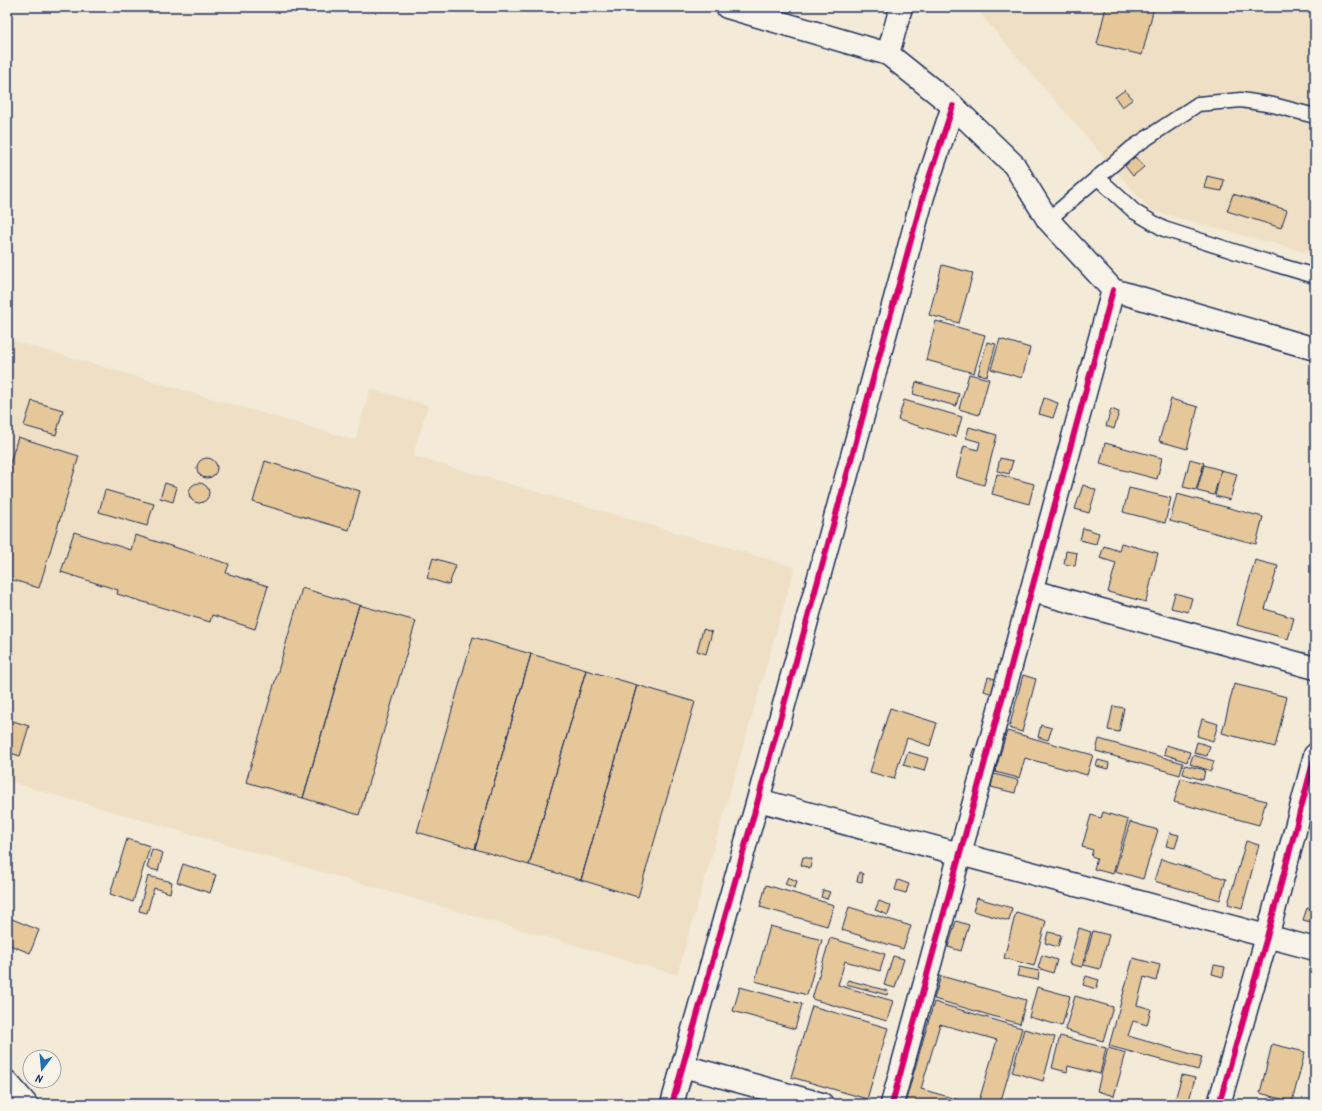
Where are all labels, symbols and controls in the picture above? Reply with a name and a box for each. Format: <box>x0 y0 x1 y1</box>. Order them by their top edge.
north arrow <box>22 1049 62 1089</box>
text: N <box>34 1068 45 1087</box>

